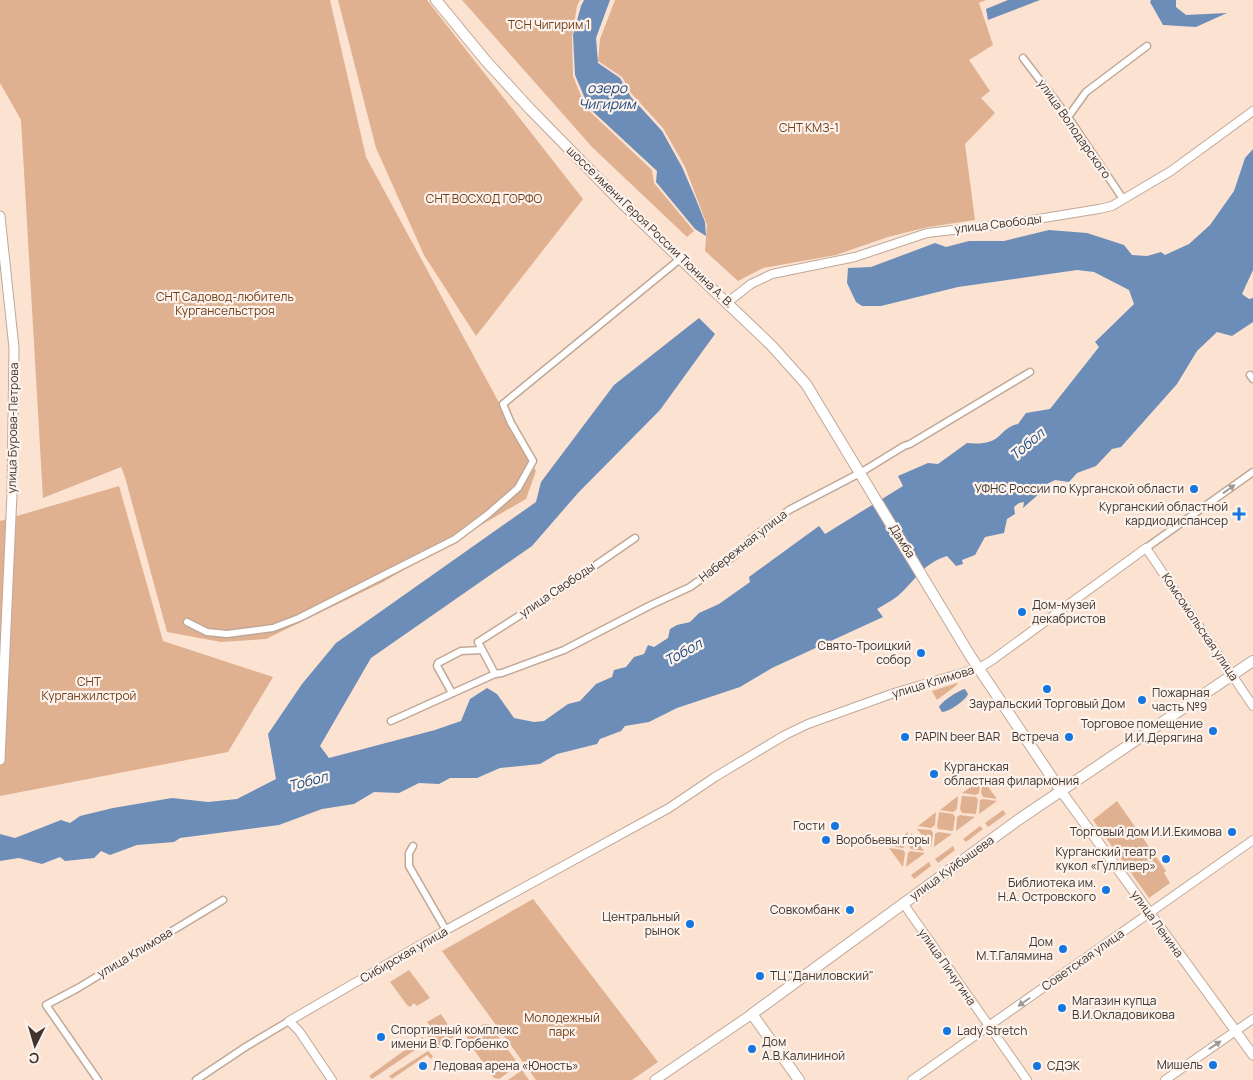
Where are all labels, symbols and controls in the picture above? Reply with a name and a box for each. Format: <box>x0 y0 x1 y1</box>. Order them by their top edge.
park label: ТСН Чигирим 1 <box>508 16 590 33</box>
street label: улица Володарского <box>1034 76 1115 182</box>
water label: озеро Чигирим <box>578 78 637 113</box>
park label: СНТ КМЗ-1 <box>779 119 839 136</box>
street label: шоссе имени Героя России Тюнина А. В. <box>563 142 738 311</box>
park label: СНТ ВОСХОД ГОРФО <box>426 190 542 207</box>
street label: улица Свободы <box>953 210 1043 237</box>
park label: СНТ Садовод-любитель Кургансельстроя <box>156 288 294 319</box>
street label: улица Бурова-Петрова <box>3 362 22 494</box>
water label: Тобол <box>1005 423 1049 464</box>
place label: УФНС России по Курганской области <box>974 480 1184 497</box>
marker: УФНС России по Курганской области <box>1188 483 1200 495</box>
one-way arrow <box>1222 484 1235 494</box>
place label: Курганский областной кардиодиспансер <box>1099 498 1228 529</box>
street label: Набережная улица <box>695 506 790 586</box>
marker: Курганский областной кардиодиспансер <box>1232 507 1246 521</box>
street label: Дамба <box>885 520 920 561</box>
street label: улица Свободы <box>516 558 598 621</box>
street label: Комсомольская улица <box>1158 570 1243 684</box>
place label: Дом-музей декабристов <box>1032 596 1106 627</box>
marker: Дом-музей декабристов <box>1016 606 1028 618</box>
water label: Тобол <box>661 633 706 670</box>
place label: Свято-Троицкий собор <box>818 637 911 668</box>
marker: Свято-Троицкий собор <box>915 647 927 659</box>
street label: улица Климова <box>890 661 976 702</box>
park label: СНТ Курганжилстрой <box>42 673 136 704</box>
marker: Зауральский Торговый Дом <box>1041 683 1053 695</box>
place label: Пожарная часть №9 <box>1152 684 1210 715</box>
marker: Пожарная часть №9 <box>1136 694 1148 706</box>
place label: Зауральский Торговый Дом <box>969 695 1125 712</box>
place label: Торговое помещение И.И.Дерягина <box>1081 715 1203 746</box>
marker: Торговое помещение И.И.Дерягина <box>1207 725 1219 737</box>
place label: PAPIN beer BAR <box>915 728 1001 745</box>
place label: Встреча <box>1012 728 1059 745</box>
marker: PAPIN beer BAR <box>899 731 911 743</box>
marker: Встреча <box>1063 731 1075 743</box>
place label: Курганская областная филармония <box>944 758 1079 789</box>
water label: Тобол <box>286 766 331 795</box>
marker: Курганская областная филармония <box>928 768 940 780</box>
place label: Гости <box>793 817 825 834</box>
marker: Гости <box>829 820 841 832</box>
place label: Торговый дом И.И.Екимова <box>1070 823 1222 840</box>
marker: Торговый дом И.И.Екимова <box>1226 826 1238 838</box>
place label: Воробьевы горы <box>836 831 930 848</box>
street label: улица Куйбышева <box>906 831 997 904</box>
marker: Воробьевы горы <box>820 834 832 846</box>
place label: Курганский театр кукол «Гулливер» <box>1055 843 1156 874</box>
marker: Курганский театр кукол «Гулливер» <box>1160 853 1172 865</box>
place label: Библиотека им. Н.А. Островского <box>998 874 1096 905</box>
marker: Библиотека им. Н.А. Островского <box>1100 884 1112 896</box>
street label: улица Ленина <box>1127 887 1188 961</box>
place label: Совкомбанк <box>770 901 841 918</box>
marker: Совкомбанк <box>844 904 856 916</box>
place label: Центральный рынок <box>602 908 681 939</box>
marker: Центральный рынок <box>684 918 696 930</box>
street label: улица Климова <box>94 923 176 982</box>
street label: Сибирская улица <box>357 923 451 987</box>
street label: улица Пичугина <box>915 925 980 1009</box>
street label: Советская улица <box>1038 925 1127 994</box>
place label: Дом М.Т.Галямина <box>976 933 1053 964</box>
marker: Дом М.Т.Галямина <box>1057 943 1069 955</box>
place label: ТЦ "Даниловский" <box>770 967 874 984</box>
marker: ТЦ "Даниловский" <box>754 970 766 982</box>
place label: Магазин купца В.И.Окладовикова <box>1072 992 1175 1023</box>
one-way arrow <box>1017 997 1030 1007</box>
marker: Магазин купца В.И.Окладовикова <box>1056 1002 1068 1014</box>
park label: Молодежный парк <box>524 1009 600 1040</box>
north arrow <box>10 1020 60 1070</box>
place label: Спортивный комплекс имени В. Ф. Горбенко <box>391 1021 519 1052</box>
place label: Lady Stretch <box>957 1022 1027 1039</box>
marker: Lady Stretch <box>941 1025 953 1037</box>
marker: Спортивный комплекс имени В. Ф. Горбенко <box>375 1031 387 1043</box>
place label: Дом А.В.Калининой <box>762 1033 845 1064</box>
one-way arrow <box>1208 1041 1222 1050</box>
marker: Дом А.В.Калининой <box>746 1043 758 1055</box>
text: С <box>28 1049 40 1068</box>
place label: Мишель <box>1157 1056 1203 1073</box>
place label: Ледовая арена «Юность» <box>433 1057 579 1074</box>
place label: СДЭК <box>1047 1057 1081 1074</box>
marker: Мишель <box>1207 1059 1219 1071</box>
marker: Ледовая арена «Юность» <box>417 1060 429 1072</box>
marker: СДЭК <box>1031 1060 1043 1072</box>

